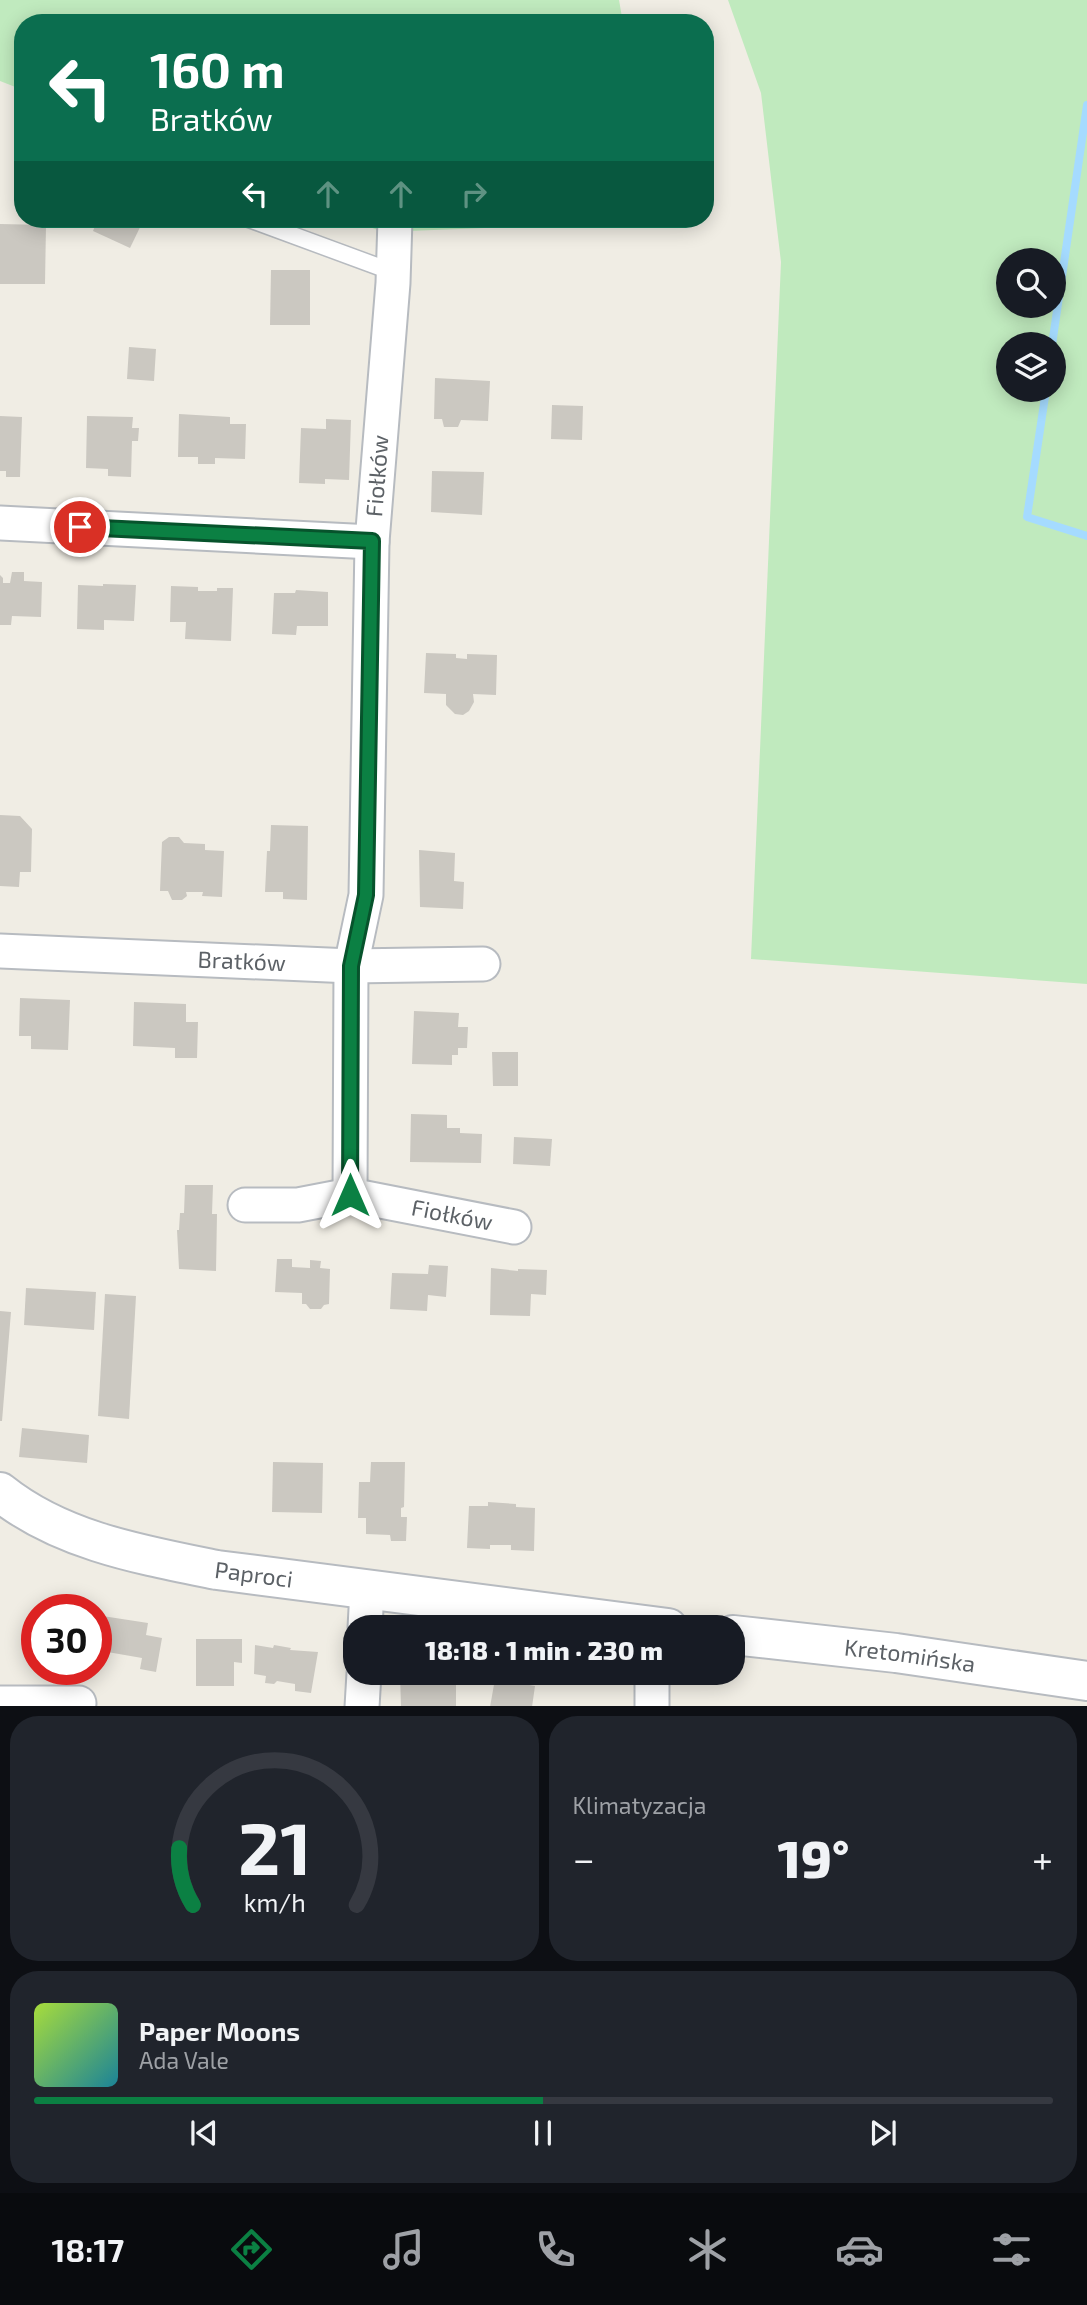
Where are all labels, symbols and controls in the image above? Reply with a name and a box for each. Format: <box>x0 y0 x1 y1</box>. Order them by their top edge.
text: 160 m <box>150 39 285 98</box>
icon: left <box>35 42 126 133</box>
text: Bratków <box>150 99 273 137</box>
icon: left <box>236 175 274 213</box>
icon: ahead <box>309 175 347 213</box>
icon: ahead <box>382 175 420 213</box>
icon: right <box>455 175 493 213</box>
map controls <box>996 248 1066 402</box>
button: search <box>996 248 1066 318</box>
button: layers <box>996 332 1066 402</box>
street label: Fiołków <box>359 434 394 518</box>
pin <box>50 497 110 557</box>
icon: arrive <box>61 508 99 546</box>
street label: Bratków <box>197 944 287 976</box>
position arrow <box>313 1158 387 1232</box>
street label: Fiołków <box>409 1192 495 1236</box>
street label: Paproci <box>213 1555 295 1593</box>
speed limit sign: 30 <box>21 1594 112 1685</box>
street label: Kretomińska <box>843 1632 977 1677</box>
text: 18:18 · 1 min · 230 m <box>425 1634 663 1665</box>
text: Klimatyzacja <box>573 1791 706 1819</box>
text: 21 <box>237 1802 311 1890</box>
text: 19° <box>777 1826 849 1888</box>
text: − <box>573 1835 595 1881</box>
text: + <box>1032 1835 1053 1881</box>
text: km/h <box>243 1886 305 1916</box>
text: Paper Moons <box>139 2015 300 2046</box>
text: Ada Vale <box>139 2046 229 2074</box>
icon: previous <box>185 2114 223 2152</box>
icon: pause <box>524 2114 562 2152</box>
icon: next <box>864 2114 902 2152</box>
icon: directions <box>227 2225 276 2274</box>
icon: music <box>379 2225 428 2274</box>
icon: phone <box>531 2225 580 2274</box>
icon: climate <box>683 2225 732 2274</box>
icon: car <box>835 2225 884 2274</box>
icon: filters <box>987 2225 1036 2274</box>
text: 18:17 <box>51 2230 124 2268</box>

